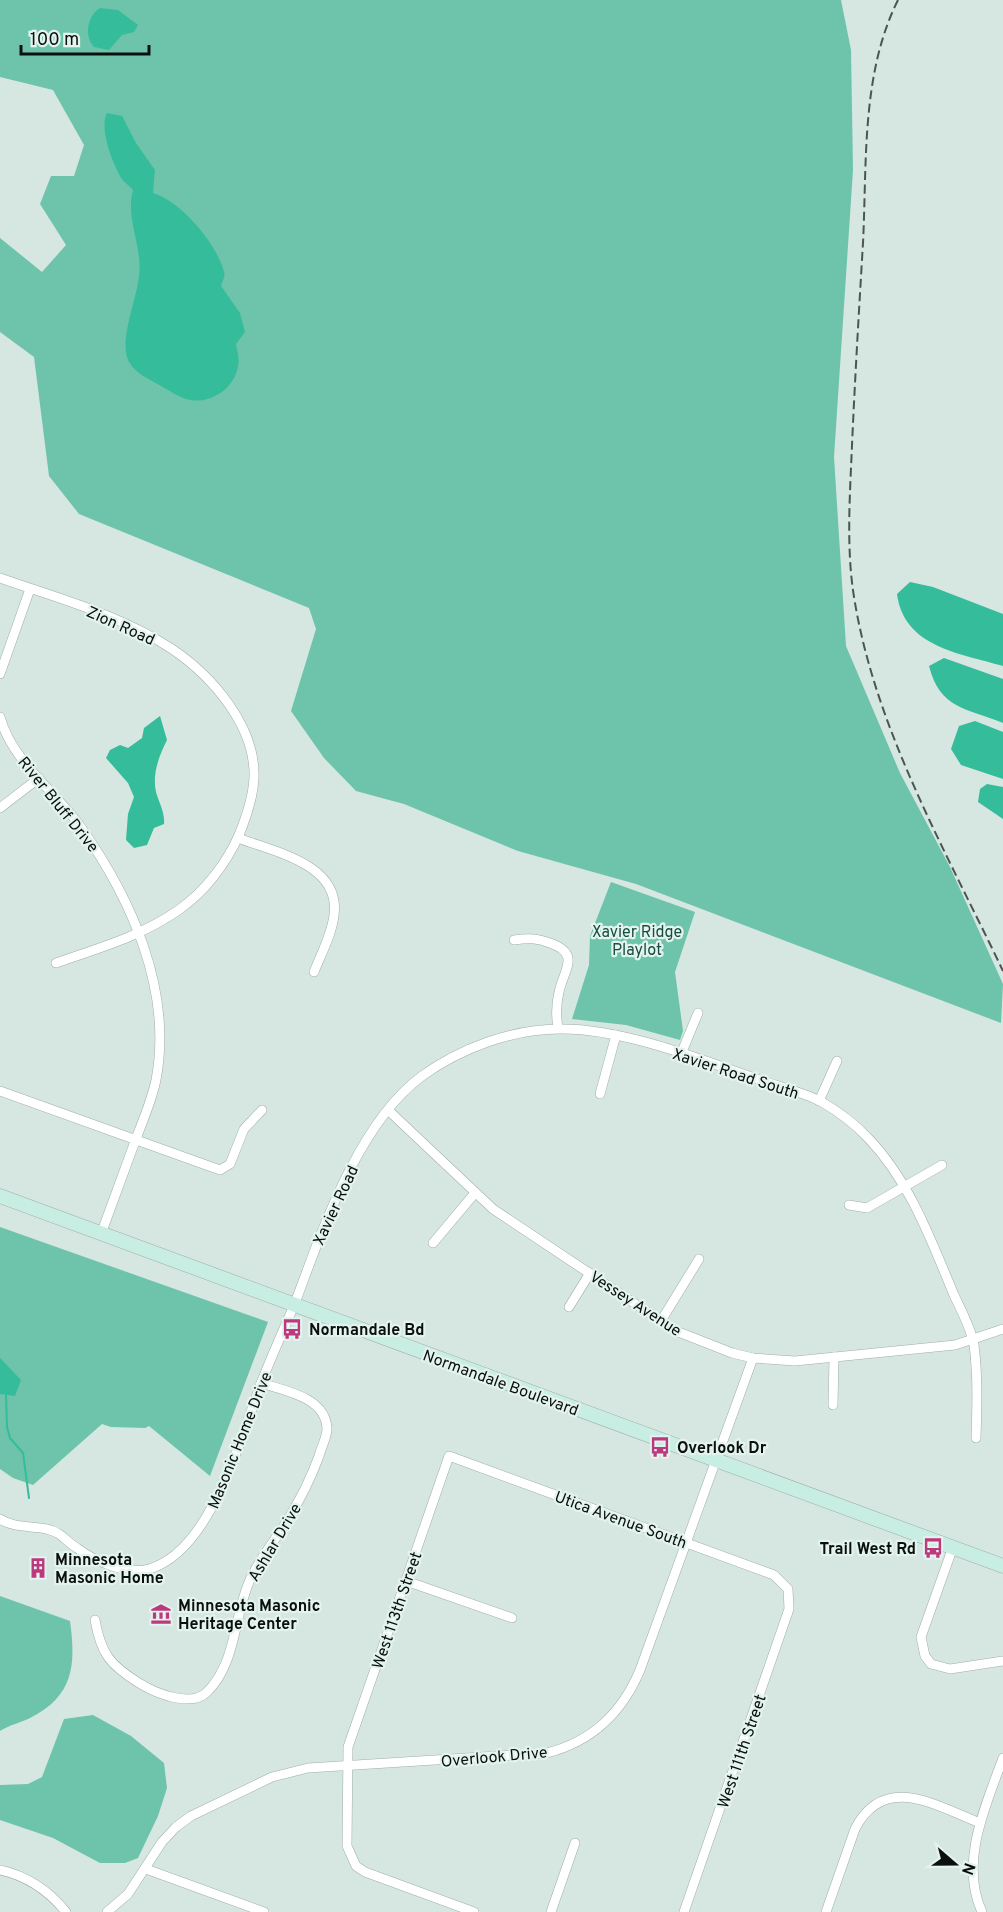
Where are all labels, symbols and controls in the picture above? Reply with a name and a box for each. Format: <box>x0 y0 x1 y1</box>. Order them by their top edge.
scale bar <box>21 18 148 56</box>
text: 100 m <box>30 29 79 52</box>
street label: Zion Road <box>83 603 158 651</box>
street label: River Bluff Drive <box>13 753 102 857</box>
park label: Xavier Ridge Playlot <box>592 923 682 961</box>
street label: Xavier Road South <box>670 1045 801 1105</box>
street label: Xavier Road <box>310 1163 364 1249</box>
street label: Vessey Avenue <box>585 1268 685 1342</box>
bus stop icon: Normandale Bd <box>280 1317 304 1341</box>
place label: Normandale Bd <box>309 1321 425 1341</box>
street label: Normandale Boulevard <box>420 1346 581 1421</box>
street label: Masonic Home Drive <box>204 1369 277 1512</box>
bus stop icon: Overlook Dr <box>648 1435 672 1459</box>
place label: Overlook Dr <box>677 1439 767 1459</box>
street label: Utica Avenue South <box>551 1488 689 1554</box>
street label: Ashlar Drive <box>244 1500 307 1586</box>
bus stop icon: Trail West Rd <box>921 1536 945 1560</box>
place label: Trail West Rd <box>819 1540 916 1560</box>
street label: West 113th Street <box>368 1549 427 1672</box>
place label: Minnesota Masonic Home <box>55 1551 164 1589</box>
building icon: Minnesota Masonic Home <box>26 1556 50 1580</box>
place label: Minnesota Masonic Heritage Center <box>178 1597 320 1635</box>
museum icon: Minnesota Masonic Heritage Center <box>149 1602 173 1626</box>
street label: West 111th Street <box>714 1692 772 1811</box>
street label: Overlook Drive <box>440 1743 548 1773</box>
north arrow <box>925 1834 985 1894</box>
text: N <box>956 1860 979 1877</box>

